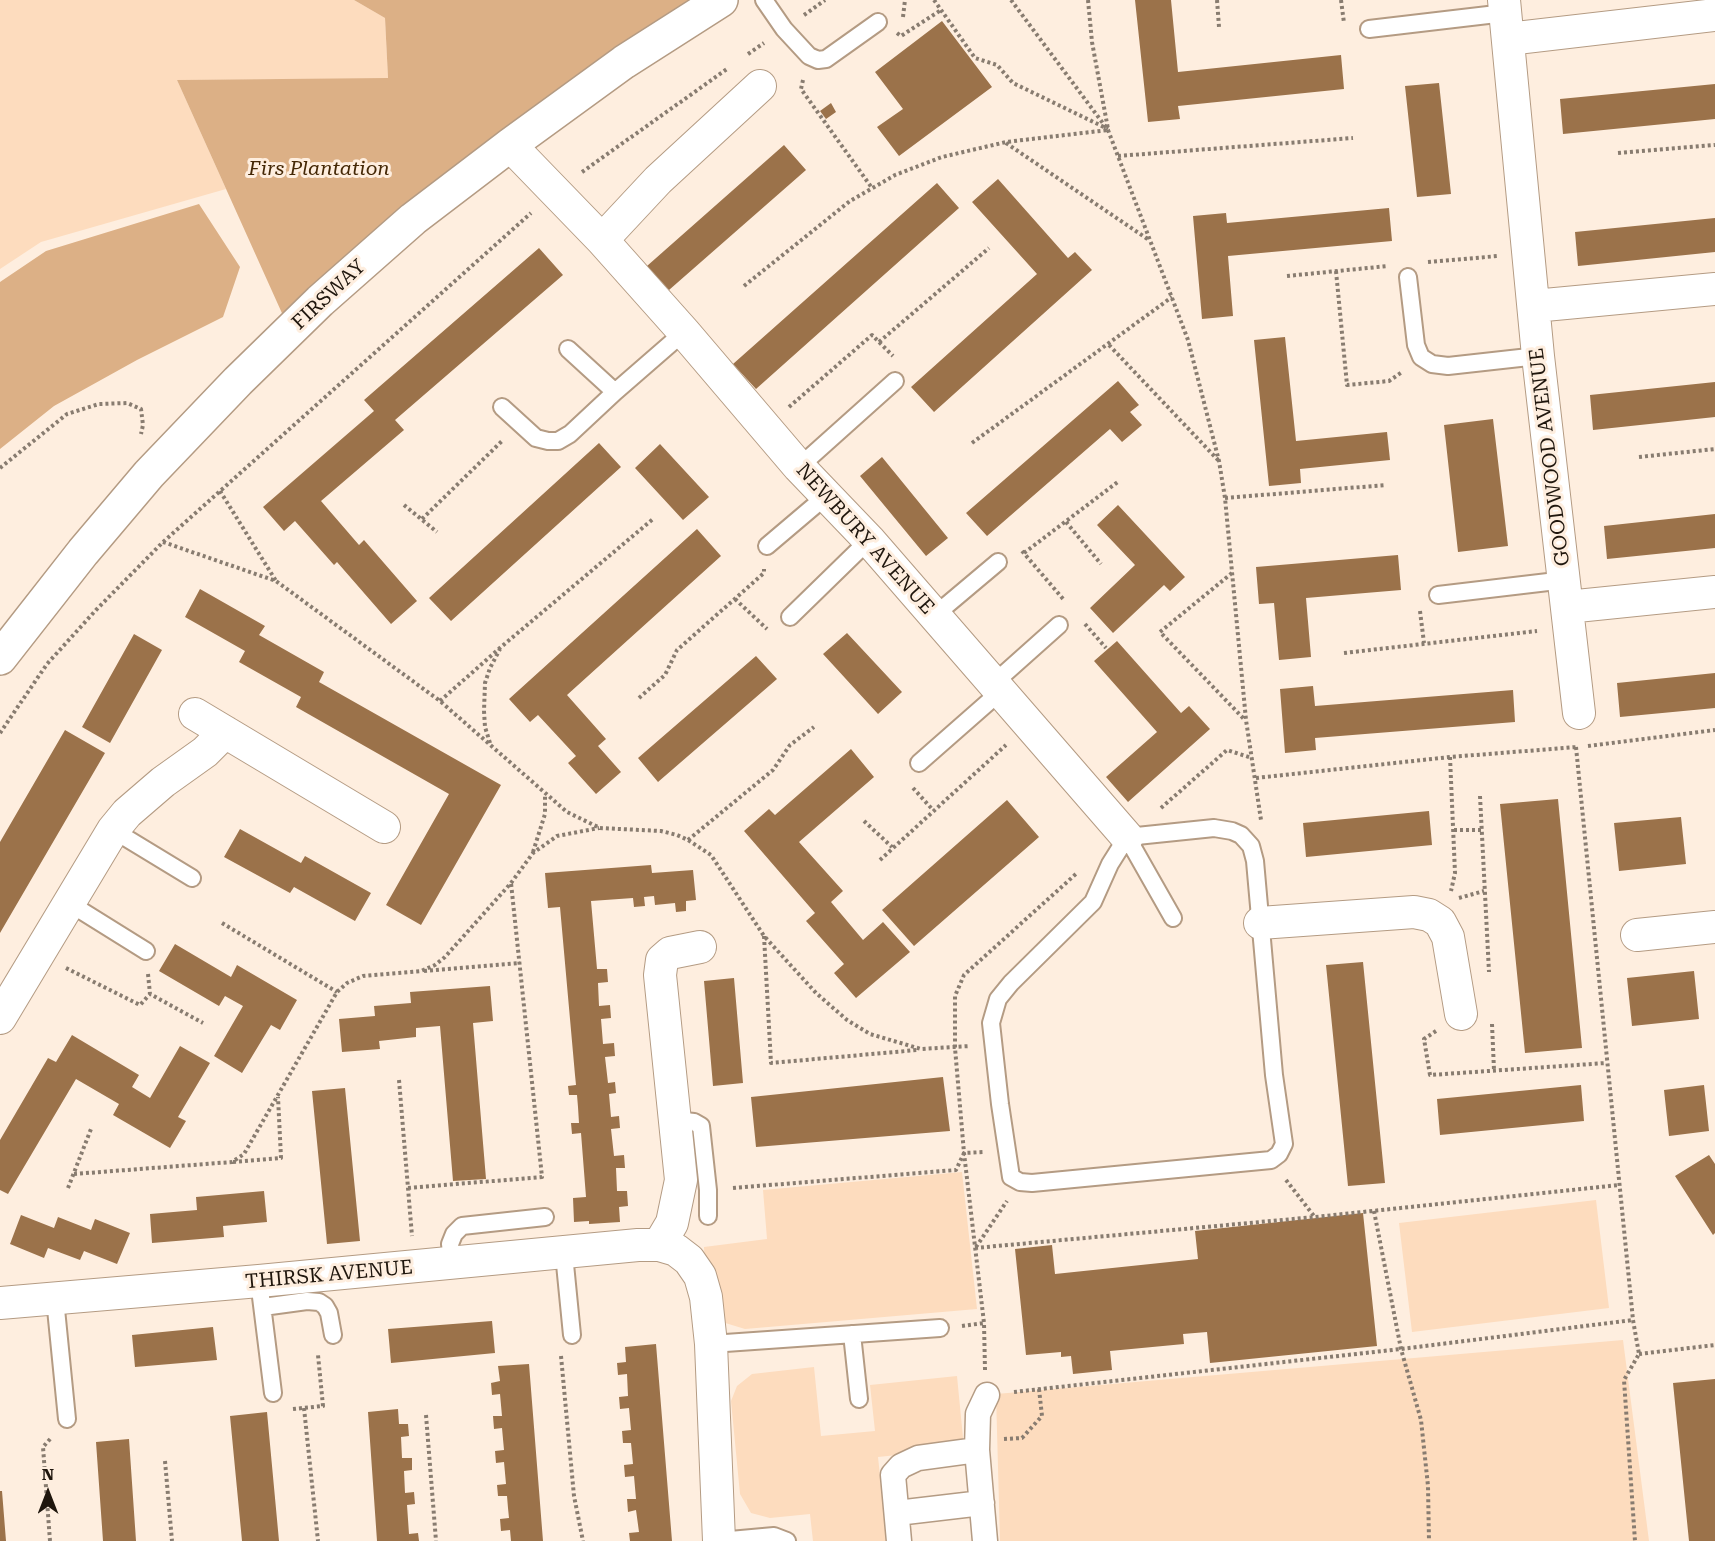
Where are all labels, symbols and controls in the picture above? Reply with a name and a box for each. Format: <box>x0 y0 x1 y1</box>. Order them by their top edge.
park label: Firs Plantation <box>248 157 390 181</box>
street label: FIRSWAY <box>287 255 371 335</box>
street label: GOODWOOD AVENUE <box>1525 347 1575 567</box>
street label: NEWBURY AVENUE <box>791 459 939 619</box>
street label: THIRSK AVENUE <box>244 1256 414 1294</box>
north arrow <box>18 1463 78 1523</box>
text: N <box>42 1465 54 1484</box>

